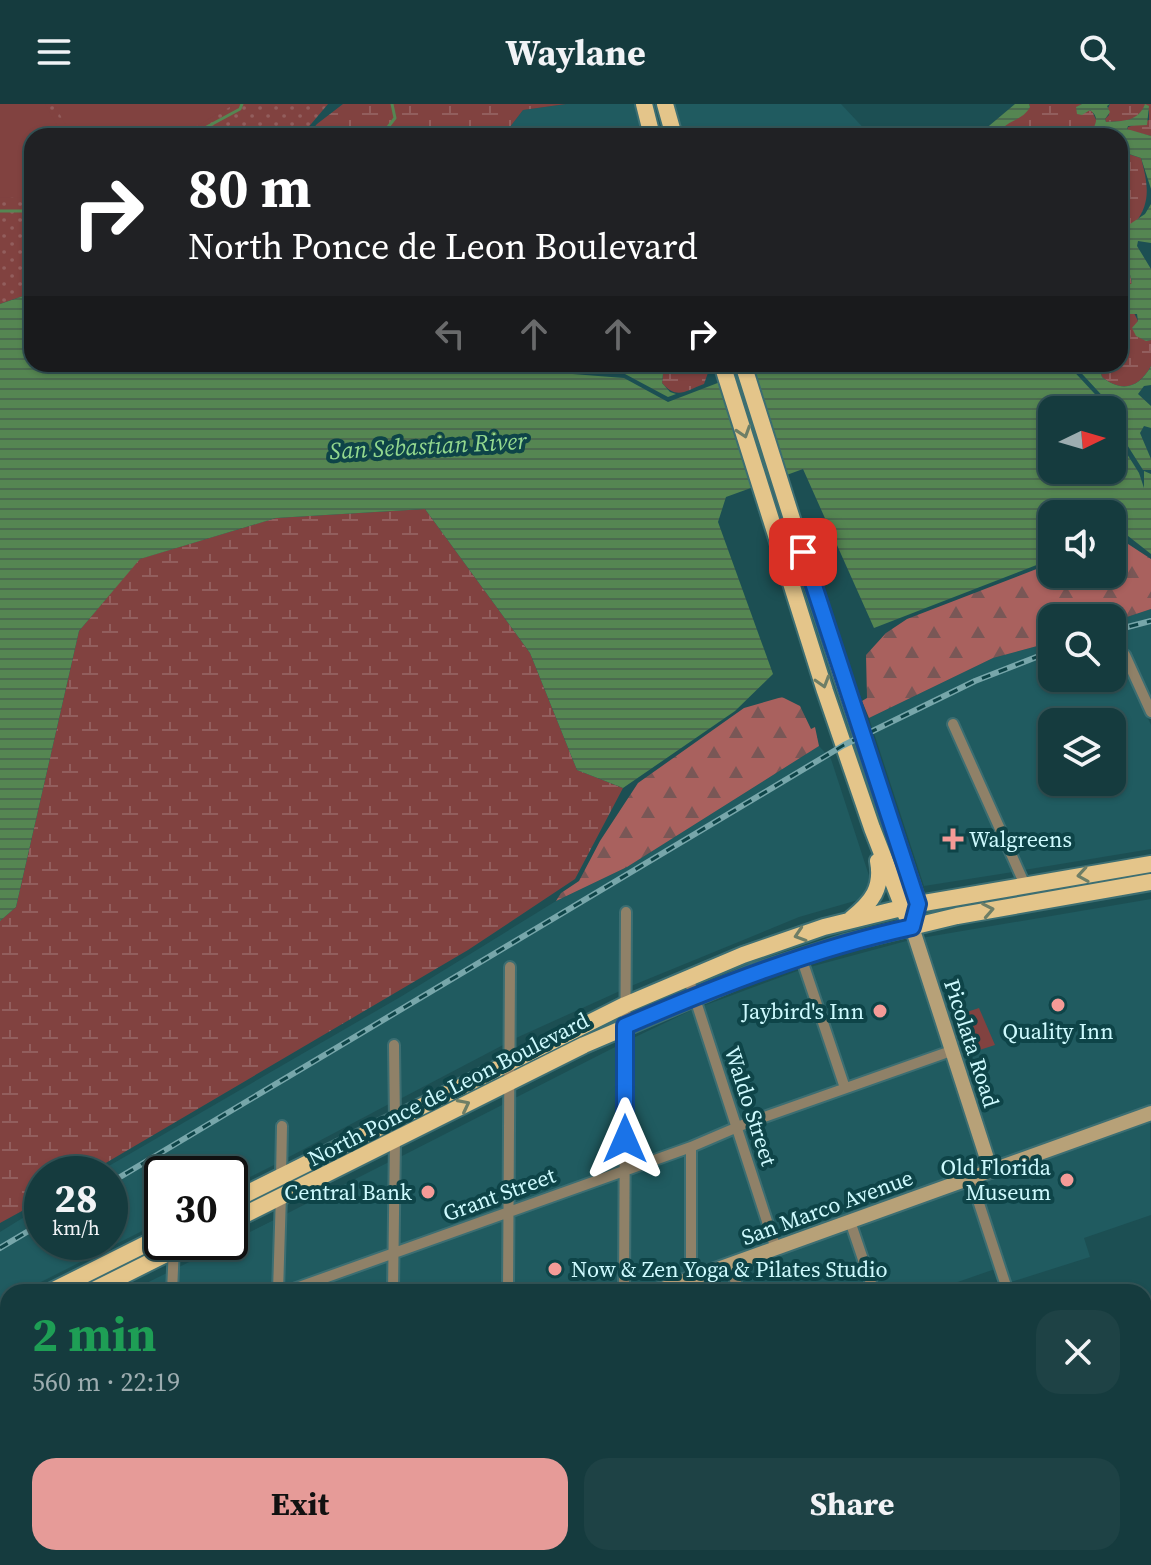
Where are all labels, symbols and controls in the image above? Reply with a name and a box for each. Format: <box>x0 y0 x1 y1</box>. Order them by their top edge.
text: Waylane <box>505 28 646 77</box>
icon: menu <box>32 30 76 74</box>
icon: search <box>1075 30 1119 74</box>
text: 80 m <box>188 149 311 226</box>
icon: right <box>56 160 160 264</box>
text: North Ponce de Leon Boulevard <box>188 222 698 271</box>
icon: left <box>428 312 472 356</box>
icon: ahead <box>512 312 556 356</box>
icon: ahead <box>596 312 640 356</box>
icon: right <box>680 312 724 356</box>
north arrow <box>1038 396 1126 484</box>
map controls <box>1038 396 1126 796</box>
water label: San Sebastian River <box>328 424 529 467</box>
one-way arrow <box>735 424 751 438</box>
button: sound <box>1038 500 1126 588</box>
pin <box>769 518 837 586</box>
icon: arrive <box>781 530 825 574</box>
button: search <box>1038 604 1126 692</box>
one-way arrow <box>814 675 830 689</box>
button: layers <box>1038 708 1126 796</box>
place label: Walgreens <box>969 824 1072 854</box>
marker: Walgreens <box>944 830 962 848</box>
one-way arrow <box>1076 866 1090 883</box>
one-way arrow <box>980 902 994 919</box>
one-way arrow <box>794 926 808 942</box>
street label: Picolata Road <box>937 975 1007 1111</box>
place label: Jaybird's Inn <box>740 996 864 1026</box>
marker: Quality Inn <box>1049 996 1067 1014</box>
marker: Jaybird's Inn <box>871 1002 889 1020</box>
street label: North Ponce de Leon Boulevard <box>302 1005 594 1173</box>
place label: Quality Inn <box>1002 1016 1114 1046</box>
street label: Waldo Street <box>718 1042 785 1170</box>
position arrow <box>583 1097 667 1181</box>
one-way arrow <box>456 1099 471 1115</box>
place label: Old Florida Museum <box>941 1152 1052 1207</box>
speed limit sign: 30 <box>144 1156 248 1260</box>
street label: Grant Street <box>439 1160 560 1228</box>
street label: San Marco Avenue <box>737 1162 917 1252</box>
text: 28 <box>54 1171 98 1225</box>
marker: Old Florida Museum <box>1058 1171 1076 1189</box>
place label: Central Bank <box>284 1177 413 1207</box>
marker: Central Bank <box>419 1183 437 1201</box>
text: km/h <box>52 1214 100 1242</box>
place label: Now & Zen Yoga & Pilates Studio <box>571 1254 888 1284</box>
marker: Now & Zen Yoga & Pilates Studio <box>546 1260 564 1278</box>
text: 2 min <box>32 1301 157 1367</box>
button: close <box>1036 1310 1120 1394</box>
text: 560 m · 22:19 <box>32 1364 180 1400</box>
button: Exit <box>32 1458 568 1550</box>
button: Share <box>584 1458 1120 1550</box>

